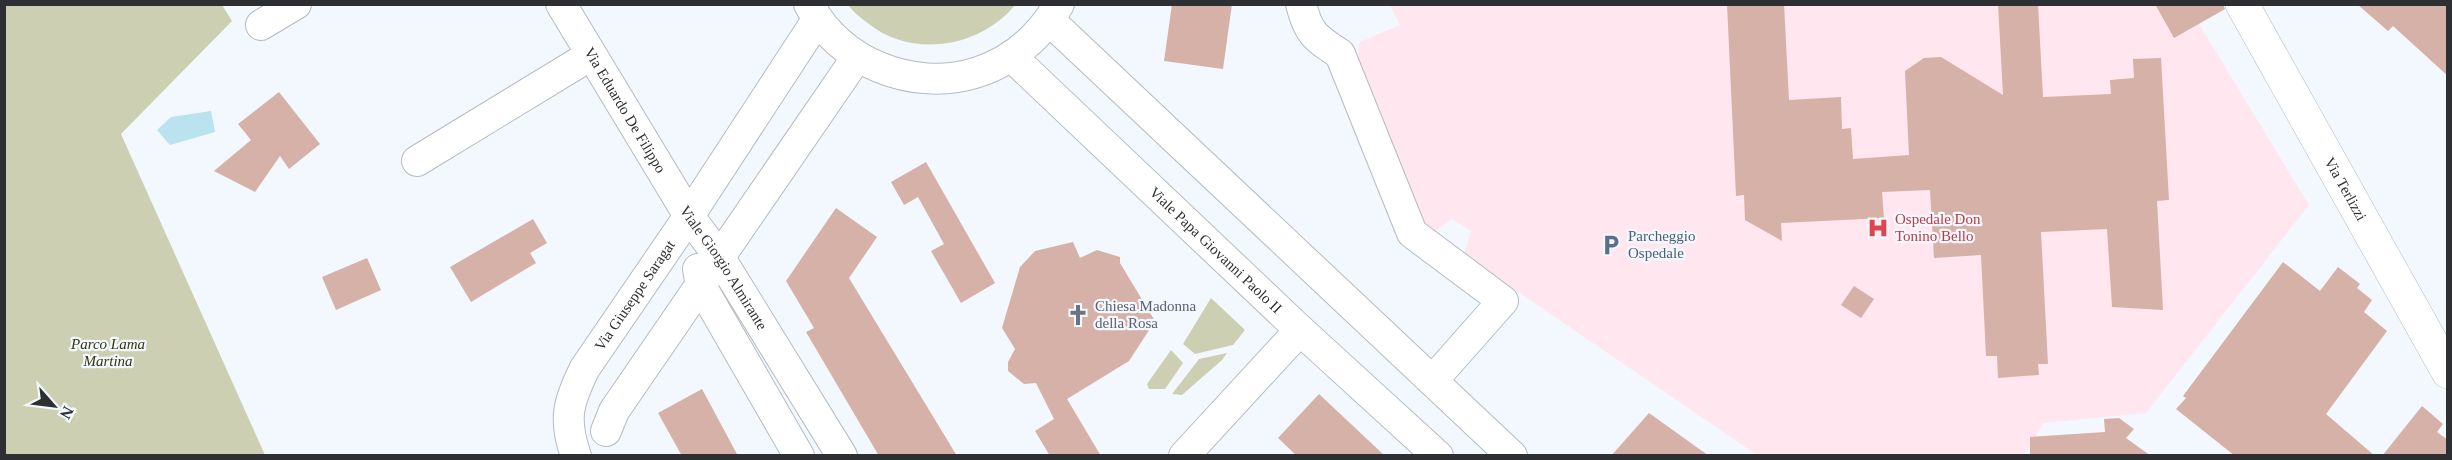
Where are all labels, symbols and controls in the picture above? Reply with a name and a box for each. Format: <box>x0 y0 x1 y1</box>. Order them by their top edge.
street label: Via Eduardo De Filippo <box>581 44 669 176</box>
street label: Via Terlizzi <box>2321 155 2370 223</box>
street label: Viale Papa Giovanni Paolo II <box>1146 184 1285 316</box>
street label: Viale Giorgio Almirante <box>677 203 771 333</box>
place label: Ospedale Don Tonino Bello <box>1895 211 1981 244</box>
hospital icon: Ospedale Don Tonino Bello <box>1866 216 1890 240</box>
place label: Parcheggio Ospedale <box>1628 228 1695 261</box>
parking icon: Parcheggio Ospedale <box>1599 233 1623 257</box>
street label: Via Giuseppe Saragat <box>591 236 679 353</box>
place label: Chiesa Madonna della Rosa <box>1095 298 1197 331</box>
church icon: Chiesa Madonna della Rosa <box>1066 303 1090 327</box>
park label: Parco Lama Martina <box>70 336 145 369</box>
north arrow <box>24 376 84 436</box>
text: N <box>56 404 77 422</box>

